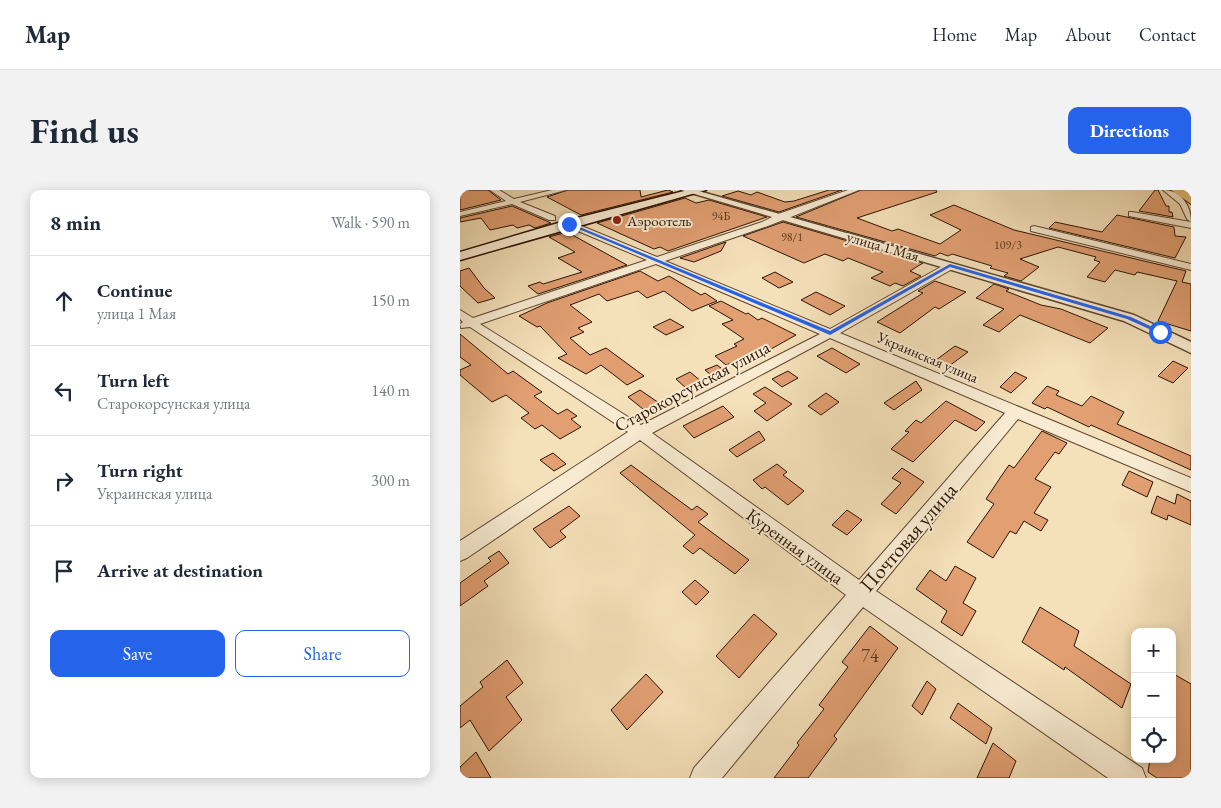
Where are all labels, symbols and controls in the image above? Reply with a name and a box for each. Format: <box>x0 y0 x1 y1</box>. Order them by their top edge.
text: Map <box>25 19 70 50</box>
text: Home <box>932 23 977 46</box>
text: Map <box>1005 23 1037 46</box>
text: About <box>1065 23 1111 46</box>
text: Contact <box>1139 23 1196 46</box>
button: Directions <box>1068 107 1191 154</box>
text: Find us <box>30 108 139 153</box>
house number: 94Б <box>712 208 730 224</box>
text: 8 min <box>50 209 101 236</box>
place label: Аэроотель <box>626 211 691 230</box>
text: Walk · 590 m <box>331 212 410 233</box>
route end <box>558 213 581 236</box>
marker: Аэроотель <box>611 214 623 226</box>
street label: улица 1 Мая <box>845 227 922 265</box>
house number: 98/1 <box>781 229 803 245</box>
house number: 109/3 <box>994 237 1022 253</box>
text: Continue <box>97 278 172 303</box>
icon: ahead <box>50 287 78 315</box>
text: 150 m <box>371 290 410 311</box>
text: улица 1 Мая <box>97 303 176 324</box>
route start <box>1149 321 1172 344</box>
street label: Украинская улица <box>874 327 981 387</box>
street label: Старокорсунская улица <box>610 335 774 437</box>
text: Turn left <box>97 368 169 393</box>
icon: left <box>50 377 78 405</box>
text: 140 m <box>371 380 410 401</box>
text: Старокорсунская улица <box>97 393 250 414</box>
text: Turn right <box>97 458 183 483</box>
icon: right <box>50 467 78 495</box>
text: 300 m <box>371 470 410 491</box>
street label: Почтовая улица <box>853 476 963 597</box>
text: Украинская улица <box>97 483 212 504</box>
street label: Куренная улица <box>742 503 849 590</box>
icon: arrive <box>50 557 78 585</box>
text: Arrive at destination <box>97 558 263 583</box>
map controls <box>1131 628 1176 763</box>
button: + <box>1131 628 1176 673</box>
button: Save <box>50 630 225 677</box>
button: Share <box>235 630 410 677</box>
house number: 74 <box>861 644 879 667</box>
button: − <box>1131 673 1176 718</box>
button: locate <box>1131 718 1176 763</box>

